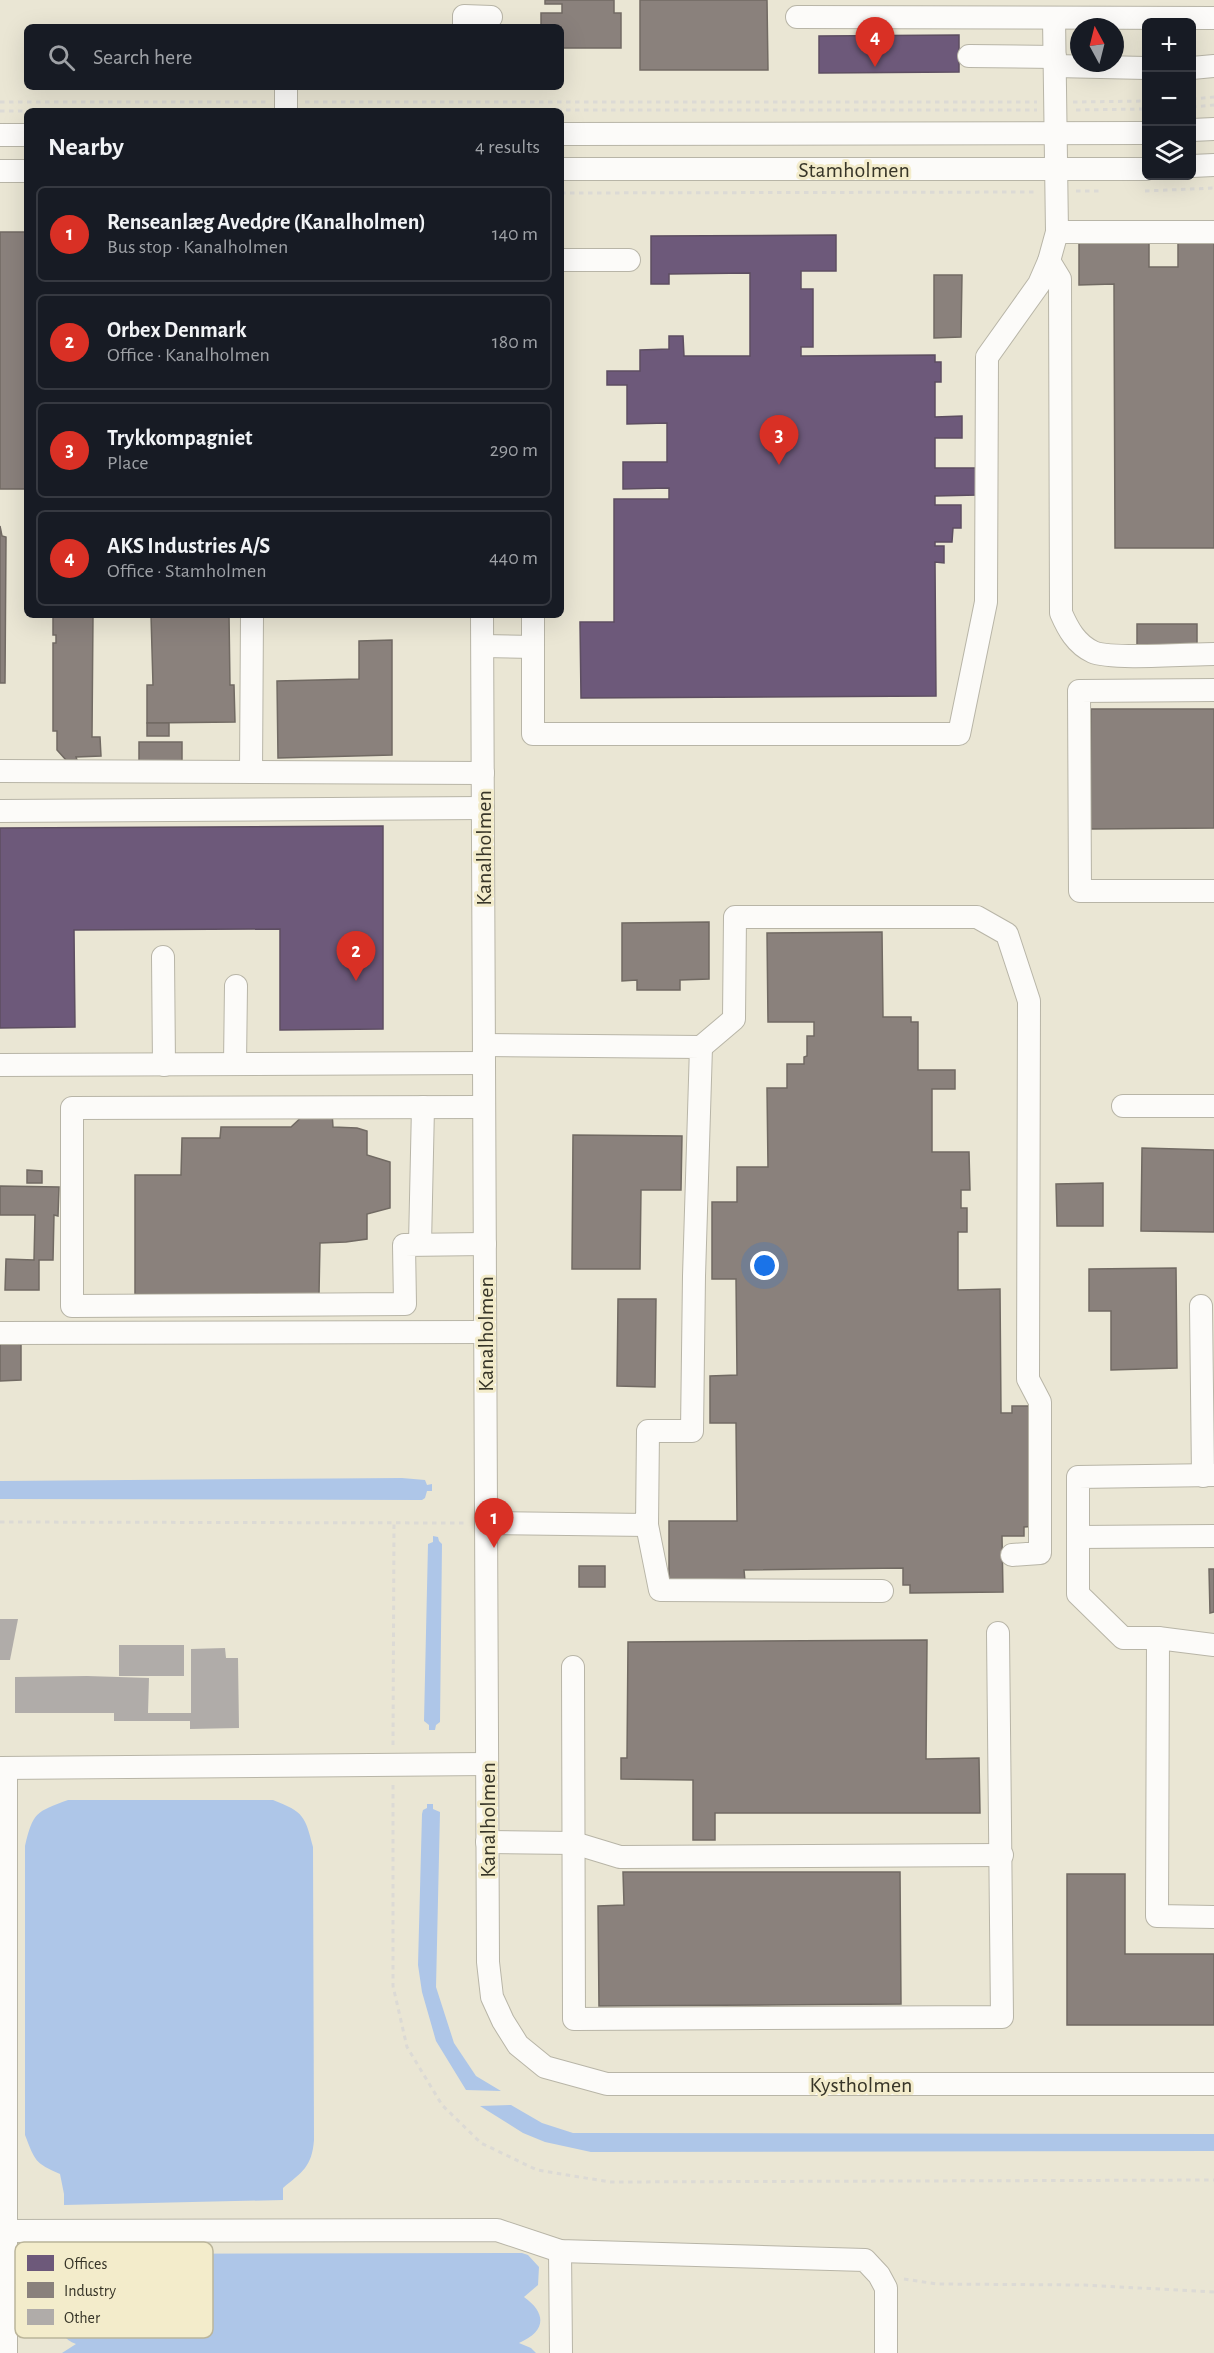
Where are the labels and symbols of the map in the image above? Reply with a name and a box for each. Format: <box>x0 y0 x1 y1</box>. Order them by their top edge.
pin: 4 <box>856 17 894 67</box>
north arrow <box>1070 18 1124 72</box>
street label: Stamholmen <box>798 159 910 181</box>
pin: 3 <box>760 416 798 465</box>
street label: Kanalholmen <box>473 790 495 906</box>
pin: 2 <box>336 932 376 981</box>
your location <box>750 1251 779 1280</box>
street label: Kanalholmen <box>475 1276 497 1392</box>
pin: 1 <box>474 1498 514 1548</box>
street label: Kanalholmen <box>477 1762 499 1878</box>
street label: Kystholmen <box>810 2074 912 2096</box>
legend <box>15 2242 213 2338</box>
text: Offices <box>64 2256 107 2272</box>
text: Industry <box>64 2283 116 2300</box>
text: Other <box>64 2310 101 2326</box>

